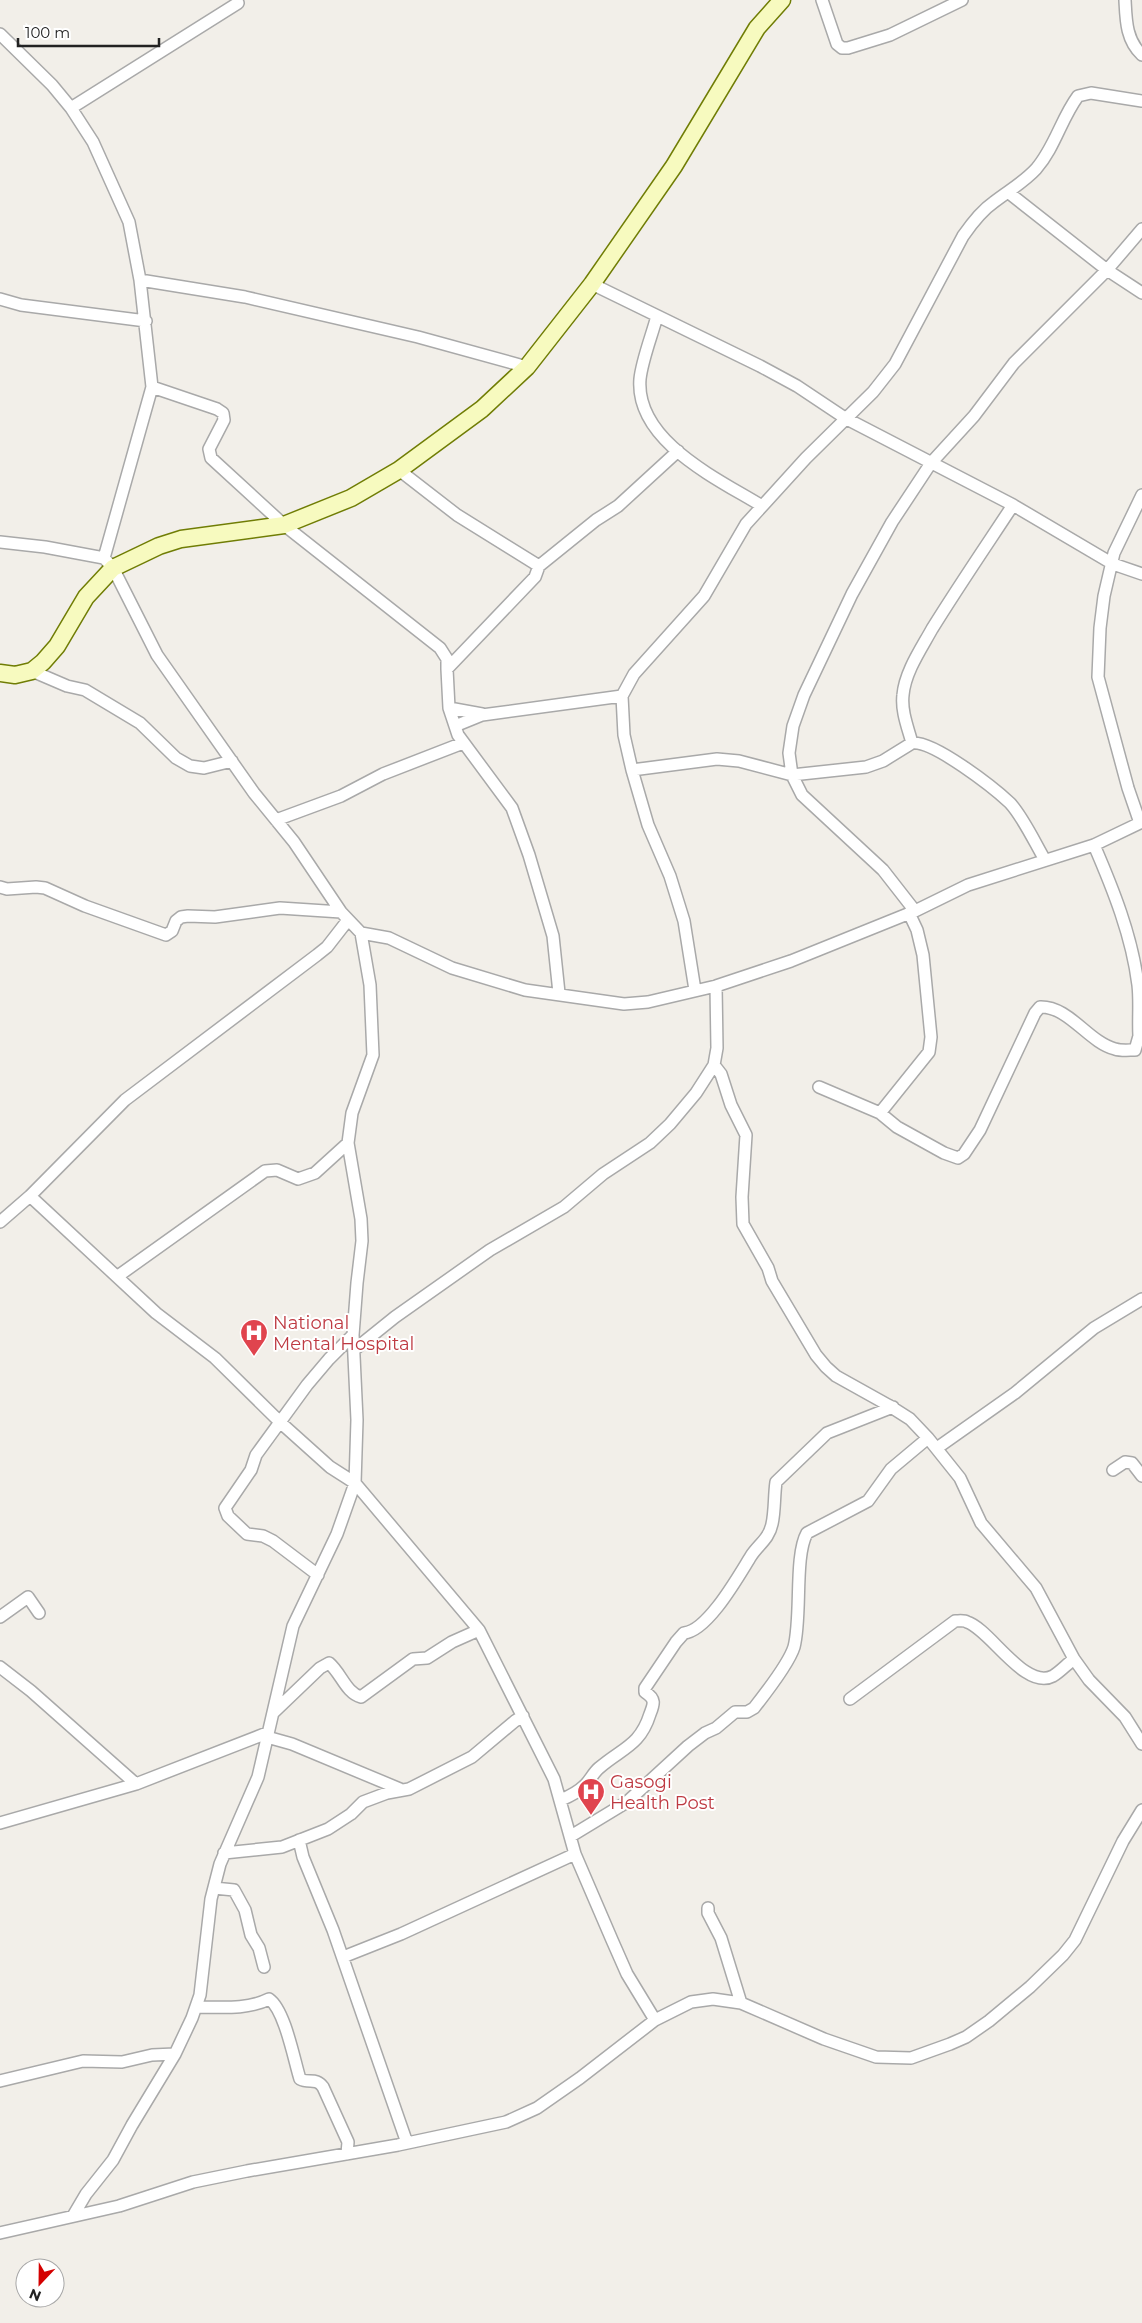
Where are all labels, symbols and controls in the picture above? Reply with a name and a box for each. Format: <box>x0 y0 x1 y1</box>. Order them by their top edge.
scale bar <box>18 15 159 47</box>
text: 100 m <box>25 23 70 42</box>
place label: National Mental Hospital <box>273 1312 414 1355</box>
hospital icon: National Mental Hospital <box>239 1318 269 1357</box>
place label: Gasogi Health Post <box>610 1771 715 1814</box>
hospital icon: Gasogi Health Post <box>576 1777 606 1816</box>
north arrow <box>15 2258 65 2308</box>
text: N <box>27 2285 44 2306</box>

